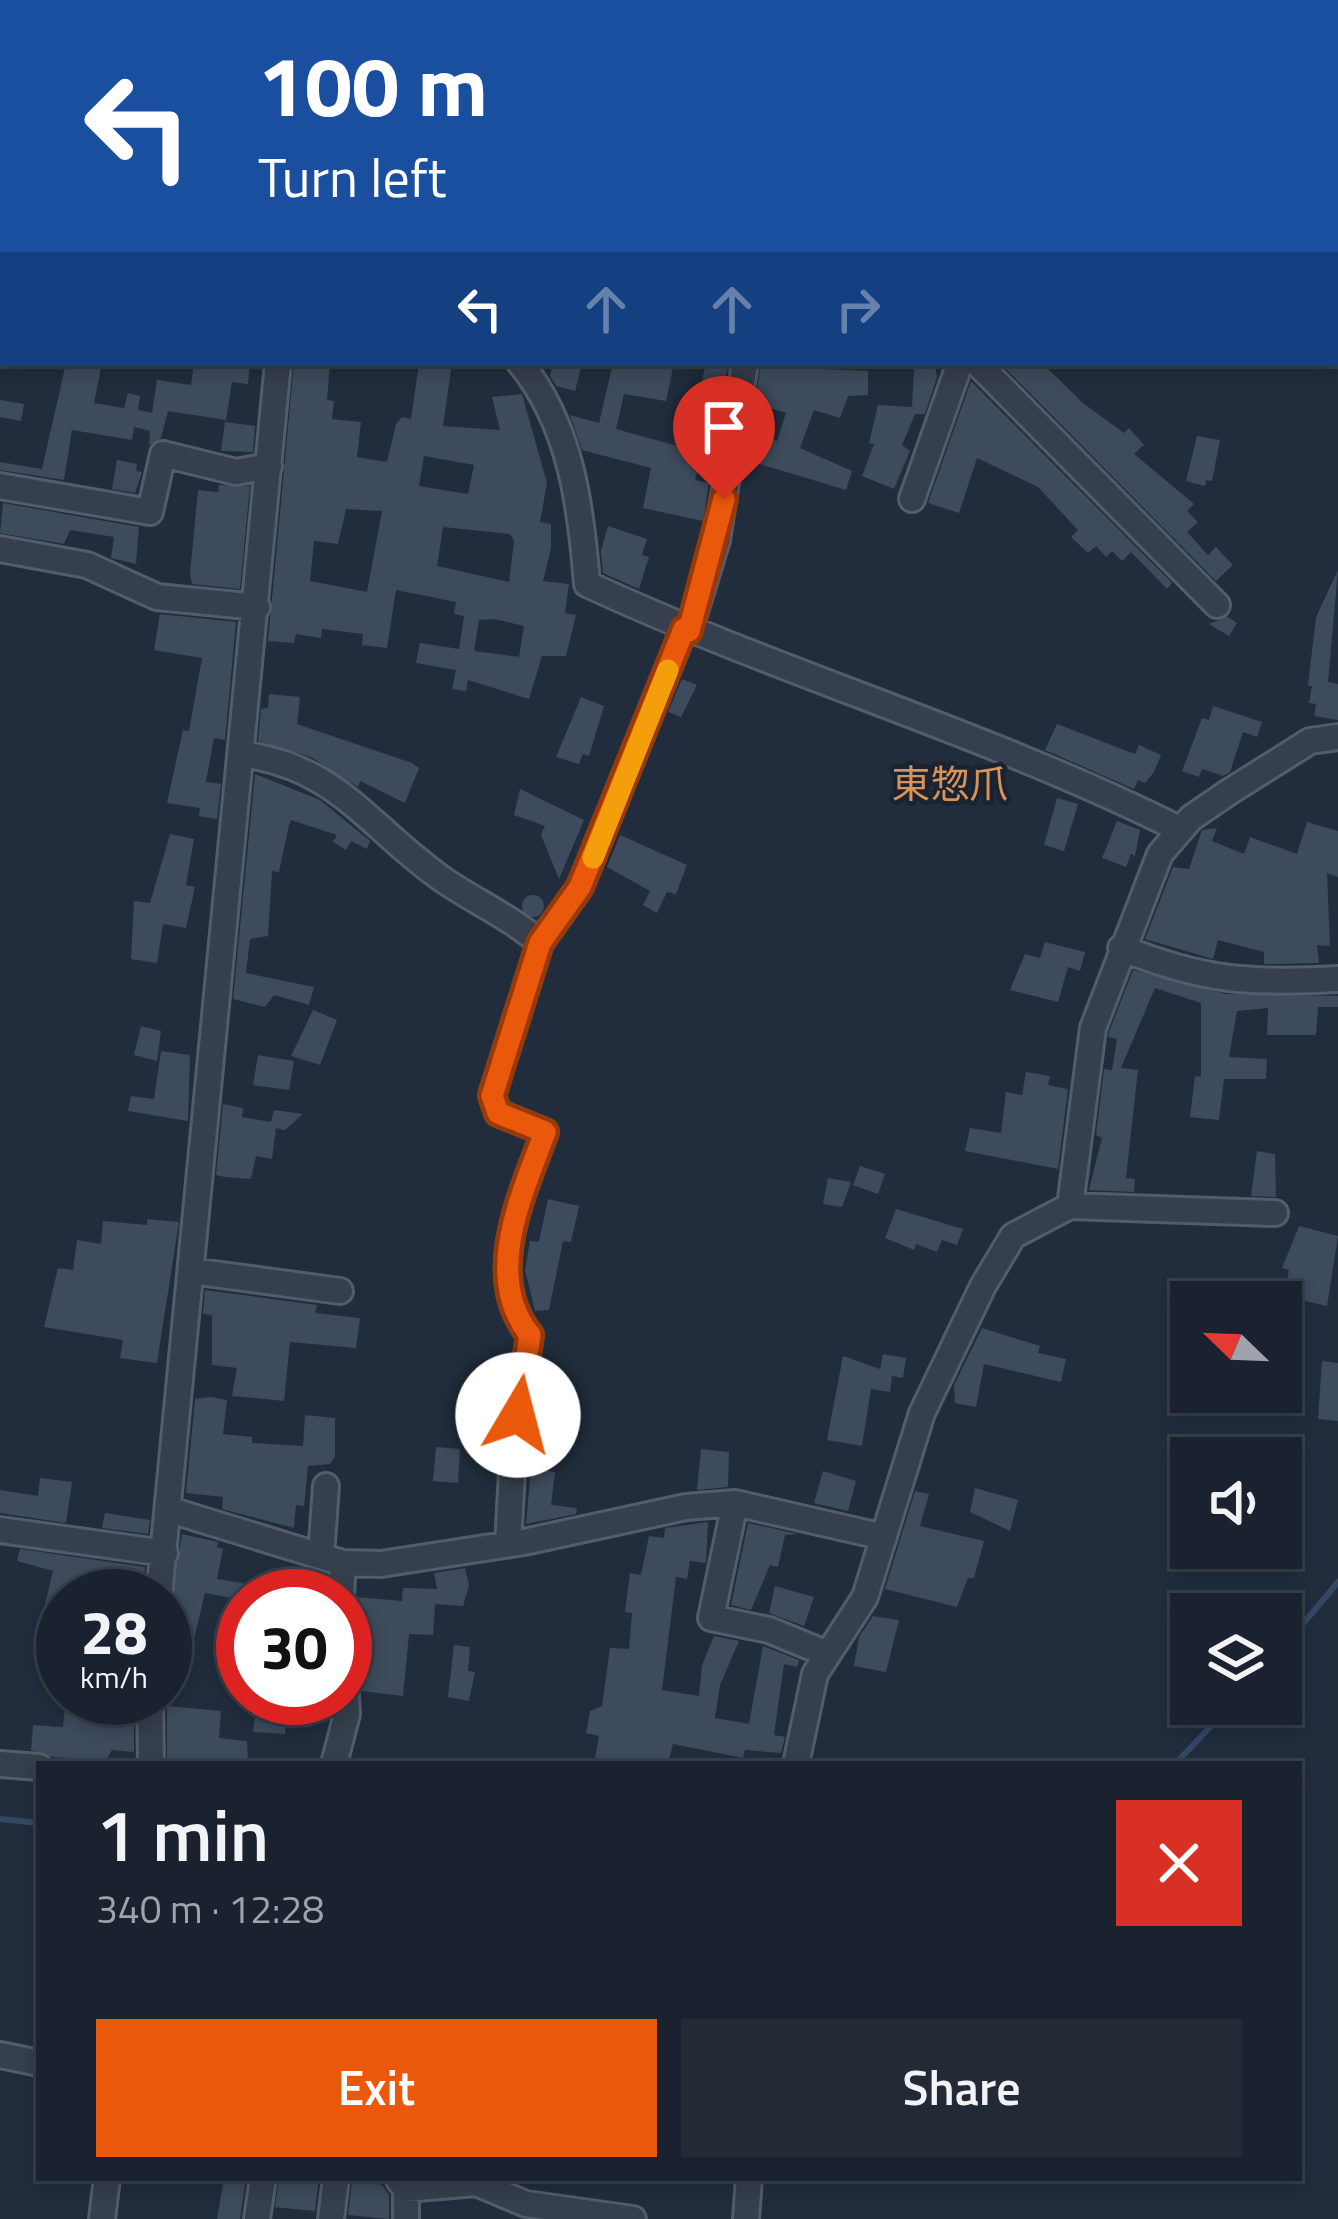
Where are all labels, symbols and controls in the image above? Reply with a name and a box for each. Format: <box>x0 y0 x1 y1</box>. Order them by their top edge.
text: 100 m <box>258 21 488 149</box>
icon: left <box>60 48 216 204</box>
text: Turn left <box>258 136 447 218</box>
icon: left <box>447 276 513 342</box>
icon: ahead <box>573 276 639 342</box>
icon: ahead <box>699 276 765 342</box>
icon: right <box>825 276 891 342</box>
pin <box>673 376 775 499</box>
icon: arrive <box>691 394 757 460</box>
district label: 東惣爪 <box>891 754 1009 813</box>
north arrow <box>1170 1281 1302 1413</box>
map controls <box>1170 1281 1302 1725</box>
position arrow <box>455 1352 581 1478</box>
button: sound <box>1170 1437 1302 1569</box>
speed limit sign: 30 <box>216 1569 372 1725</box>
text: 28 <box>80 1586 148 1677</box>
button: layers <box>1170 1593 1302 1725</box>
text: km/h <box>80 1654 148 1700</box>
text: 1 min <box>96 1779 269 1889</box>
button: close <box>1116 1800 1242 1926</box>
text: 340 m · 12:28 <box>96 1879 324 1938</box>
button: Exit <box>96 2019 657 2157</box>
button: Share <box>681 2019 1242 2157</box>

